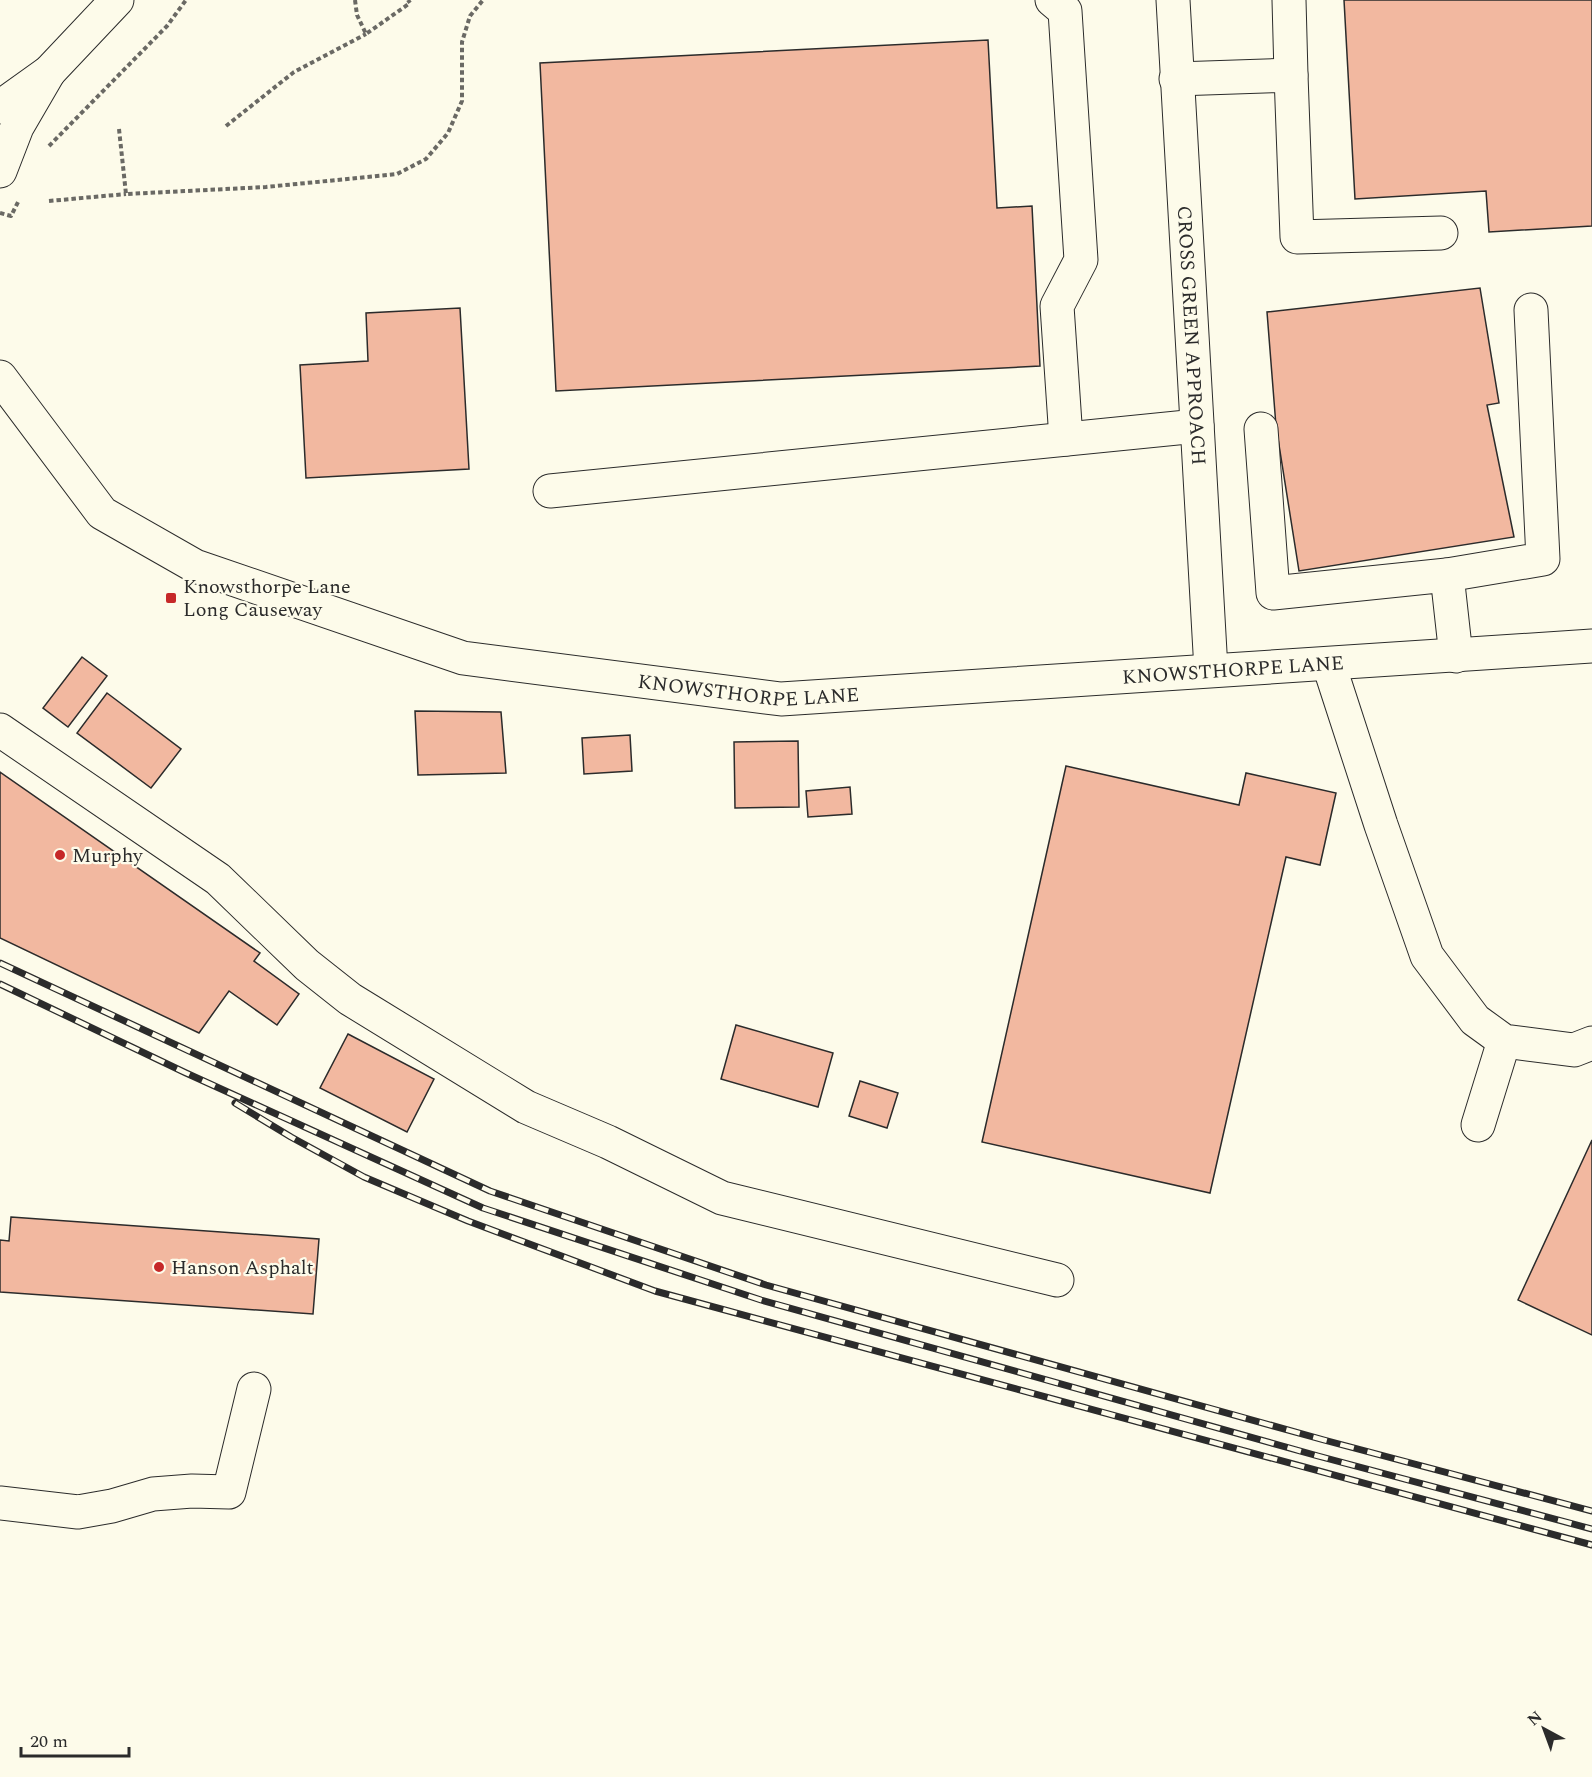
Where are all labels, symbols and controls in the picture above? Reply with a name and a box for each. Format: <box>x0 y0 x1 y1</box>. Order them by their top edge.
street label: CROSS GREEN APPROACH <box>1169 205 1213 466</box>
place label: Knowsthorpe Lane Long Causeway <box>183 572 351 625</box>
marker: Knowsthorpe Lane Long Causeway <box>164 591 178 605</box>
street label: KNOWSTHORPE LANE <box>1121 648 1345 693</box>
street label: KNOWSTHORPE LANE <box>636 667 860 715</box>
place label: Murphy <box>72 841 144 871</box>
marker: Murphy <box>53 848 67 862</box>
place label: Hanson Asphalt <box>171 1253 314 1283</box>
marker: Hanson Asphalt <box>152 1260 166 1274</box>
north arrow <box>1514 1699 1574 1759</box>
text: N <box>1522 1705 1548 1732</box>
scale bar <box>21 1720 129 1758</box>
text: 20 m <box>30 1728 68 1755</box>

